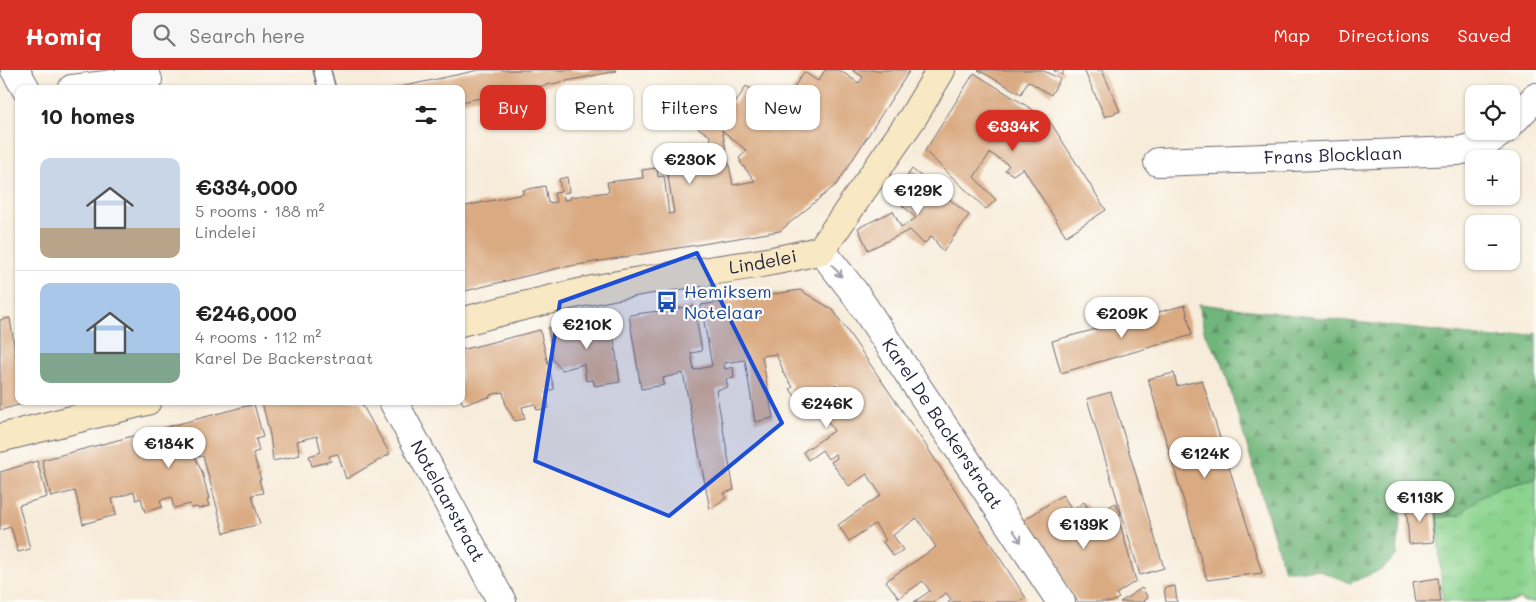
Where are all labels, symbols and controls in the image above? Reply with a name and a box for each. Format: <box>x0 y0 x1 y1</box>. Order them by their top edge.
search box <box>132 13 482 58</box>
text: Homiq <box>25 20 102 51</box>
icon: search <box>150 21 178 49</box>
text: Search here <box>190 23 305 48</box>
text: Map <box>1273 23 1310 47</box>
text: Directions <box>1338 23 1430 47</box>
text: Saved <box>1458 23 1511 47</box>
chip: Buy <box>480 85 546 130</box>
chip: Rent <box>556 85 633 130</box>
chip: Filters <box>643 85 736 130</box>
chip: New <box>746 85 820 130</box>
map controls <box>1465 85 1520 270</box>
button: locate <box>1465 85 1520 140</box>
icon: filters <box>412 101 440 129</box>
text: 10 homes <box>40 102 135 129</box>
pin: €334K <box>978 109 1048 152</box>
text: €334K <box>987 115 1039 136</box>
street label: Frans Blocklaan <box>1263 140 1402 169</box>
pin: €230K <box>655 142 725 185</box>
text: €230K <box>664 148 716 169</box>
button: + <box>1465 150 1520 205</box>
text: €334,000 <box>195 173 298 200</box>
pin: €129K <box>883 174 953 216</box>
icon: home <box>80 178 140 238</box>
text: €129K <box>893 179 943 200</box>
text: 5 rooms · 188 m² <box>195 200 325 221</box>
button: − <box>1465 215 1520 270</box>
text: Lindelei <box>195 221 256 242</box>
street label: Lindelei <box>727 243 799 279</box>
one-way arrow <box>832 264 843 277</box>
place label: Hemiksem Notelaar <box>684 279 772 324</box>
bus stop icon: Hemiksem Notelaar <box>654 289 680 315</box>
pin: €209K <box>1087 296 1157 339</box>
text: €246,000 <box>195 299 297 326</box>
text: €209K <box>1096 302 1148 323</box>
icon: home <box>80 303 140 363</box>
pin: €210K <box>552 308 622 350</box>
text: €210K <box>562 313 612 334</box>
text: 4 rooms · 112 m² <box>195 326 321 347</box>
street label: Karel De Backerstraat <box>877 333 1009 513</box>
text: Karel De Backerstraat <box>195 347 373 368</box>
pin: €246K <box>792 386 862 429</box>
text: €246K <box>801 392 853 413</box>
pin: €184K <box>134 426 204 469</box>
text: €184K <box>144 432 194 453</box>
street label: Notelaarstraat <box>405 436 491 566</box>
pin: €124K <box>1170 436 1240 479</box>
text: €124K <box>1180 442 1230 463</box>
pin: €113K <box>1385 480 1455 523</box>
text: €113K <box>1396 486 1444 507</box>
pin: €139K <box>1049 508 1119 550</box>
text: €139K <box>1059 513 1109 534</box>
one-way arrow <box>1012 529 1022 543</box>

